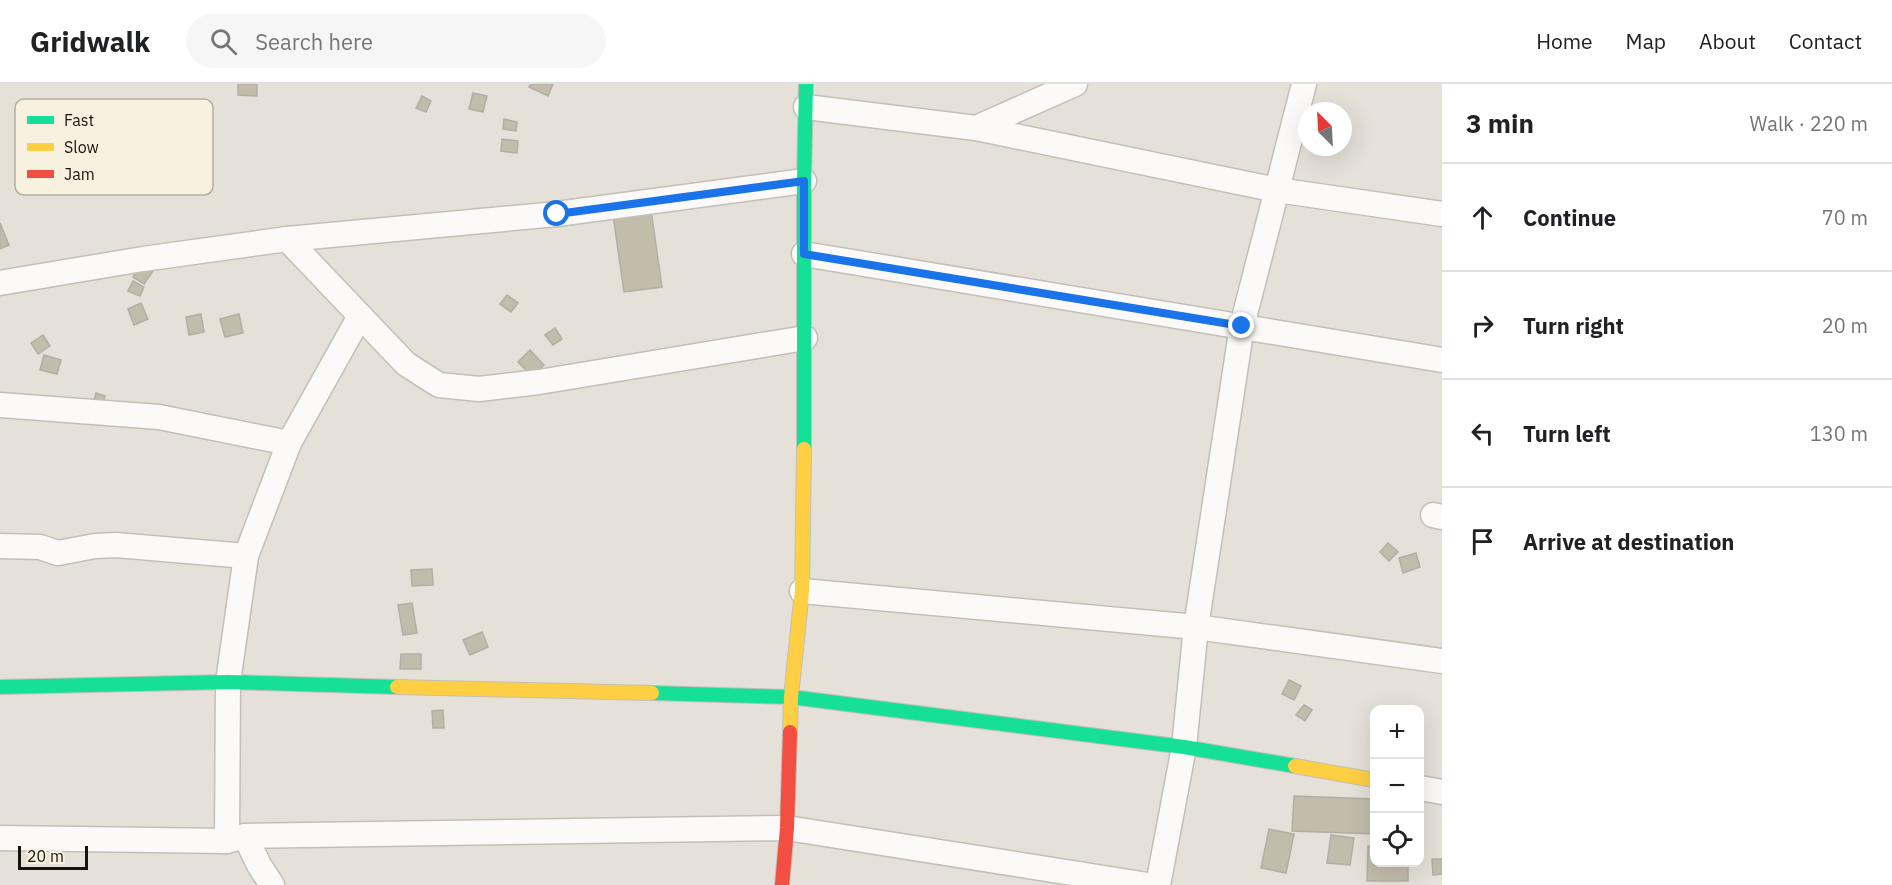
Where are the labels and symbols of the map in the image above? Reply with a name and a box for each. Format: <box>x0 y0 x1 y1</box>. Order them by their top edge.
legend <box>15 99 213 195</box>
north arrow <box>1298 102 1352 156</box>
text: Fast <box>64 110 94 130</box>
text: Slow <box>64 137 99 157</box>
text: Jam <box>64 164 95 184</box>
route start <box>543 200 569 226</box>
route end <box>1228 312 1254 338</box>
scale bar <box>18 843 88 870</box>

